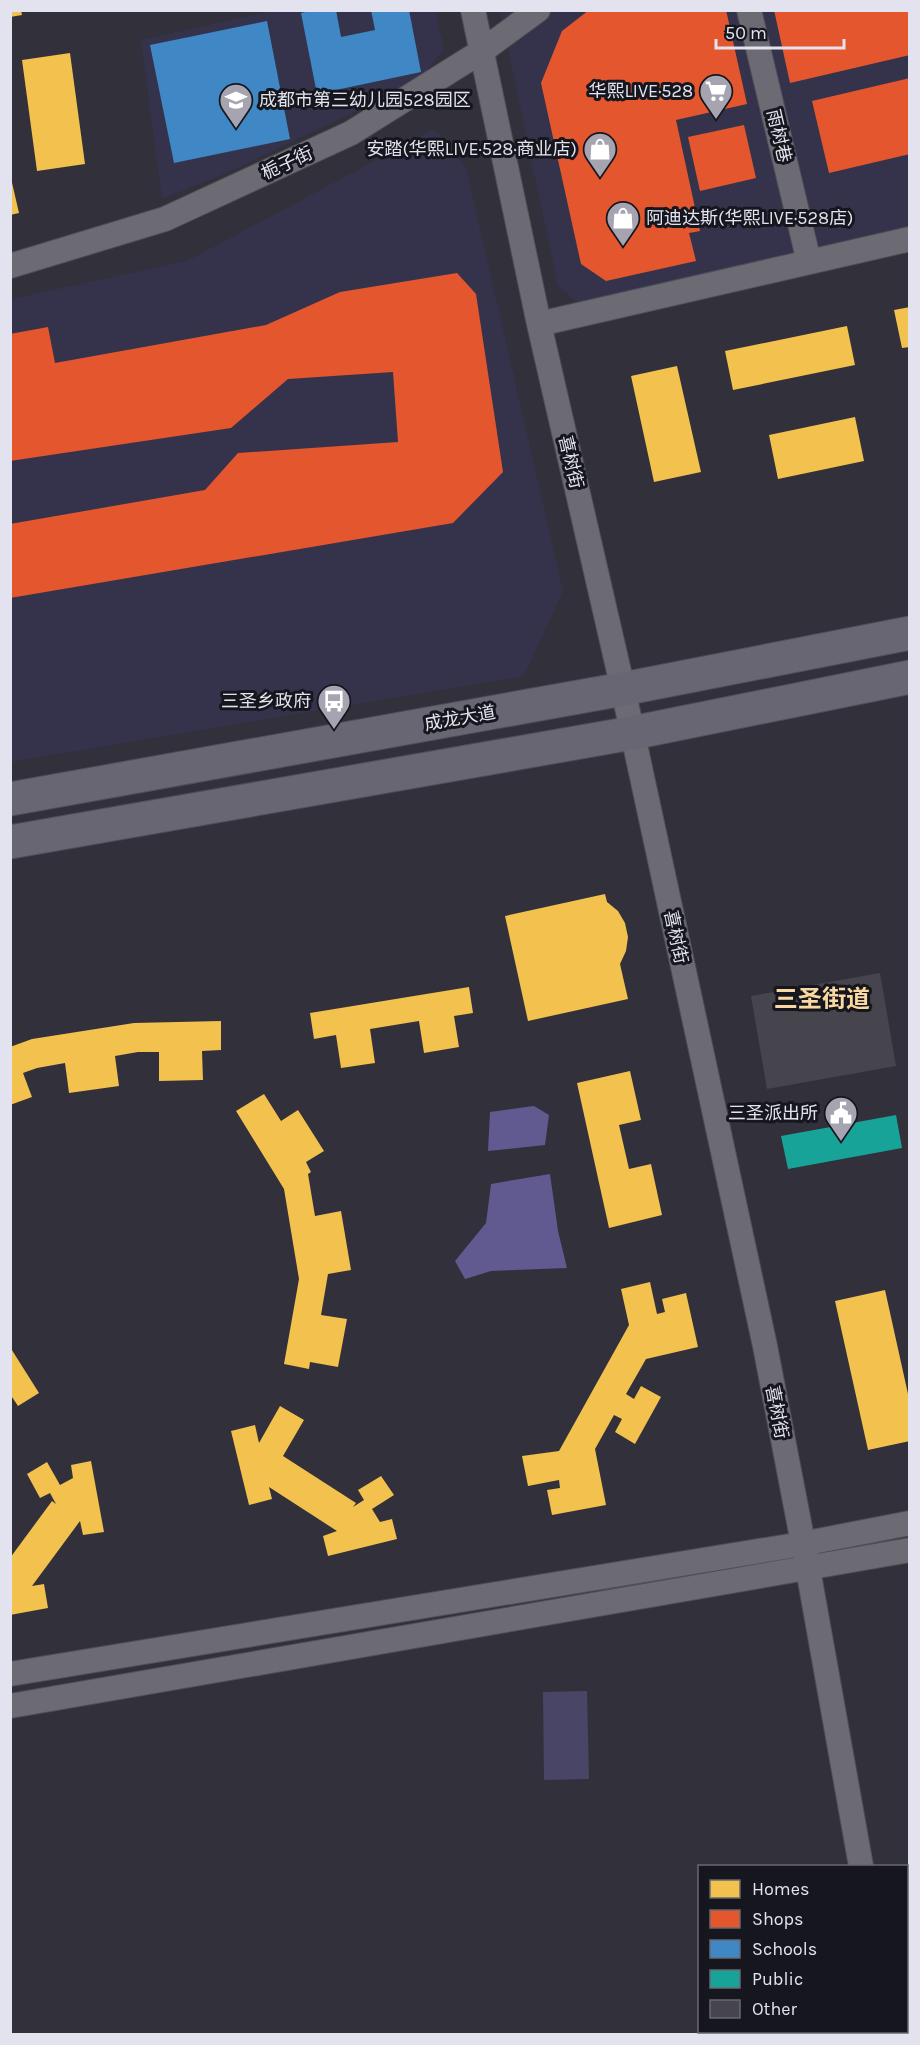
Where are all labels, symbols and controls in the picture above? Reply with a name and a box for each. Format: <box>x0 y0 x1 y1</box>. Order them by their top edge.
scale bar <box>716 12 844 50</box>
text: 50 m <box>725 22 767 44</box>
supermarket icon: 华熙LIVE·528 <box>698 73 734 120</box>
place label: 华熙LIVE·528 <box>588 80 693 102</box>
school or university icon: 成都市第三幼儿园528园区 <box>218 82 254 129</box>
place label: 成都市第三幼儿园528园区 <box>259 89 471 111</box>
street label: 雨树巷 <box>762 107 796 165</box>
shop icon: 安踏(华熙LIVE·528·商业店) <box>582 131 618 178</box>
place label: 安踏(华熙LIVE·528·商业店) <box>366 138 577 160</box>
street label: 栀子街 <box>258 142 316 184</box>
shop icon: 阿迪达斯(华熙LIVE·528店) <box>605 200 641 247</box>
place label: 阿迪达斯(华熙LIVE·528店) <box>646 207 853 229</box>
street label: 喜树街 <box>554 433 588 491</box>
bus stop icon: 三圣乡政府 <box>316 683 352 730</box>
place label: 三圣乡政府 <box>221 690 311 712</box>
street label: 成龙大道 <box>423 701 497 735</box>
street label: 喜树街 <box>660 908 692 966</box>
district label: 三圣街道 <box>774 985 870 1013</box>
public building icon: 三圣派出所 <box>823 1095 859 1142</box>
place label: 三圣派出所 <box>728 1102 818 1124</box>
street label: 喜树街 <box>761 1383 793 1441</box>
legend <box>698 1865 908 2033</box>
text: Homes <box>752 1878 809 1900</box>
text: Shops <box>752 1908 804 1930</box>
text: Schools <box>752 1938 817 1960</box>
text: Public <box>752 1968 803 1990</box>
text: Other <box>752 1998 797 2020</box>

